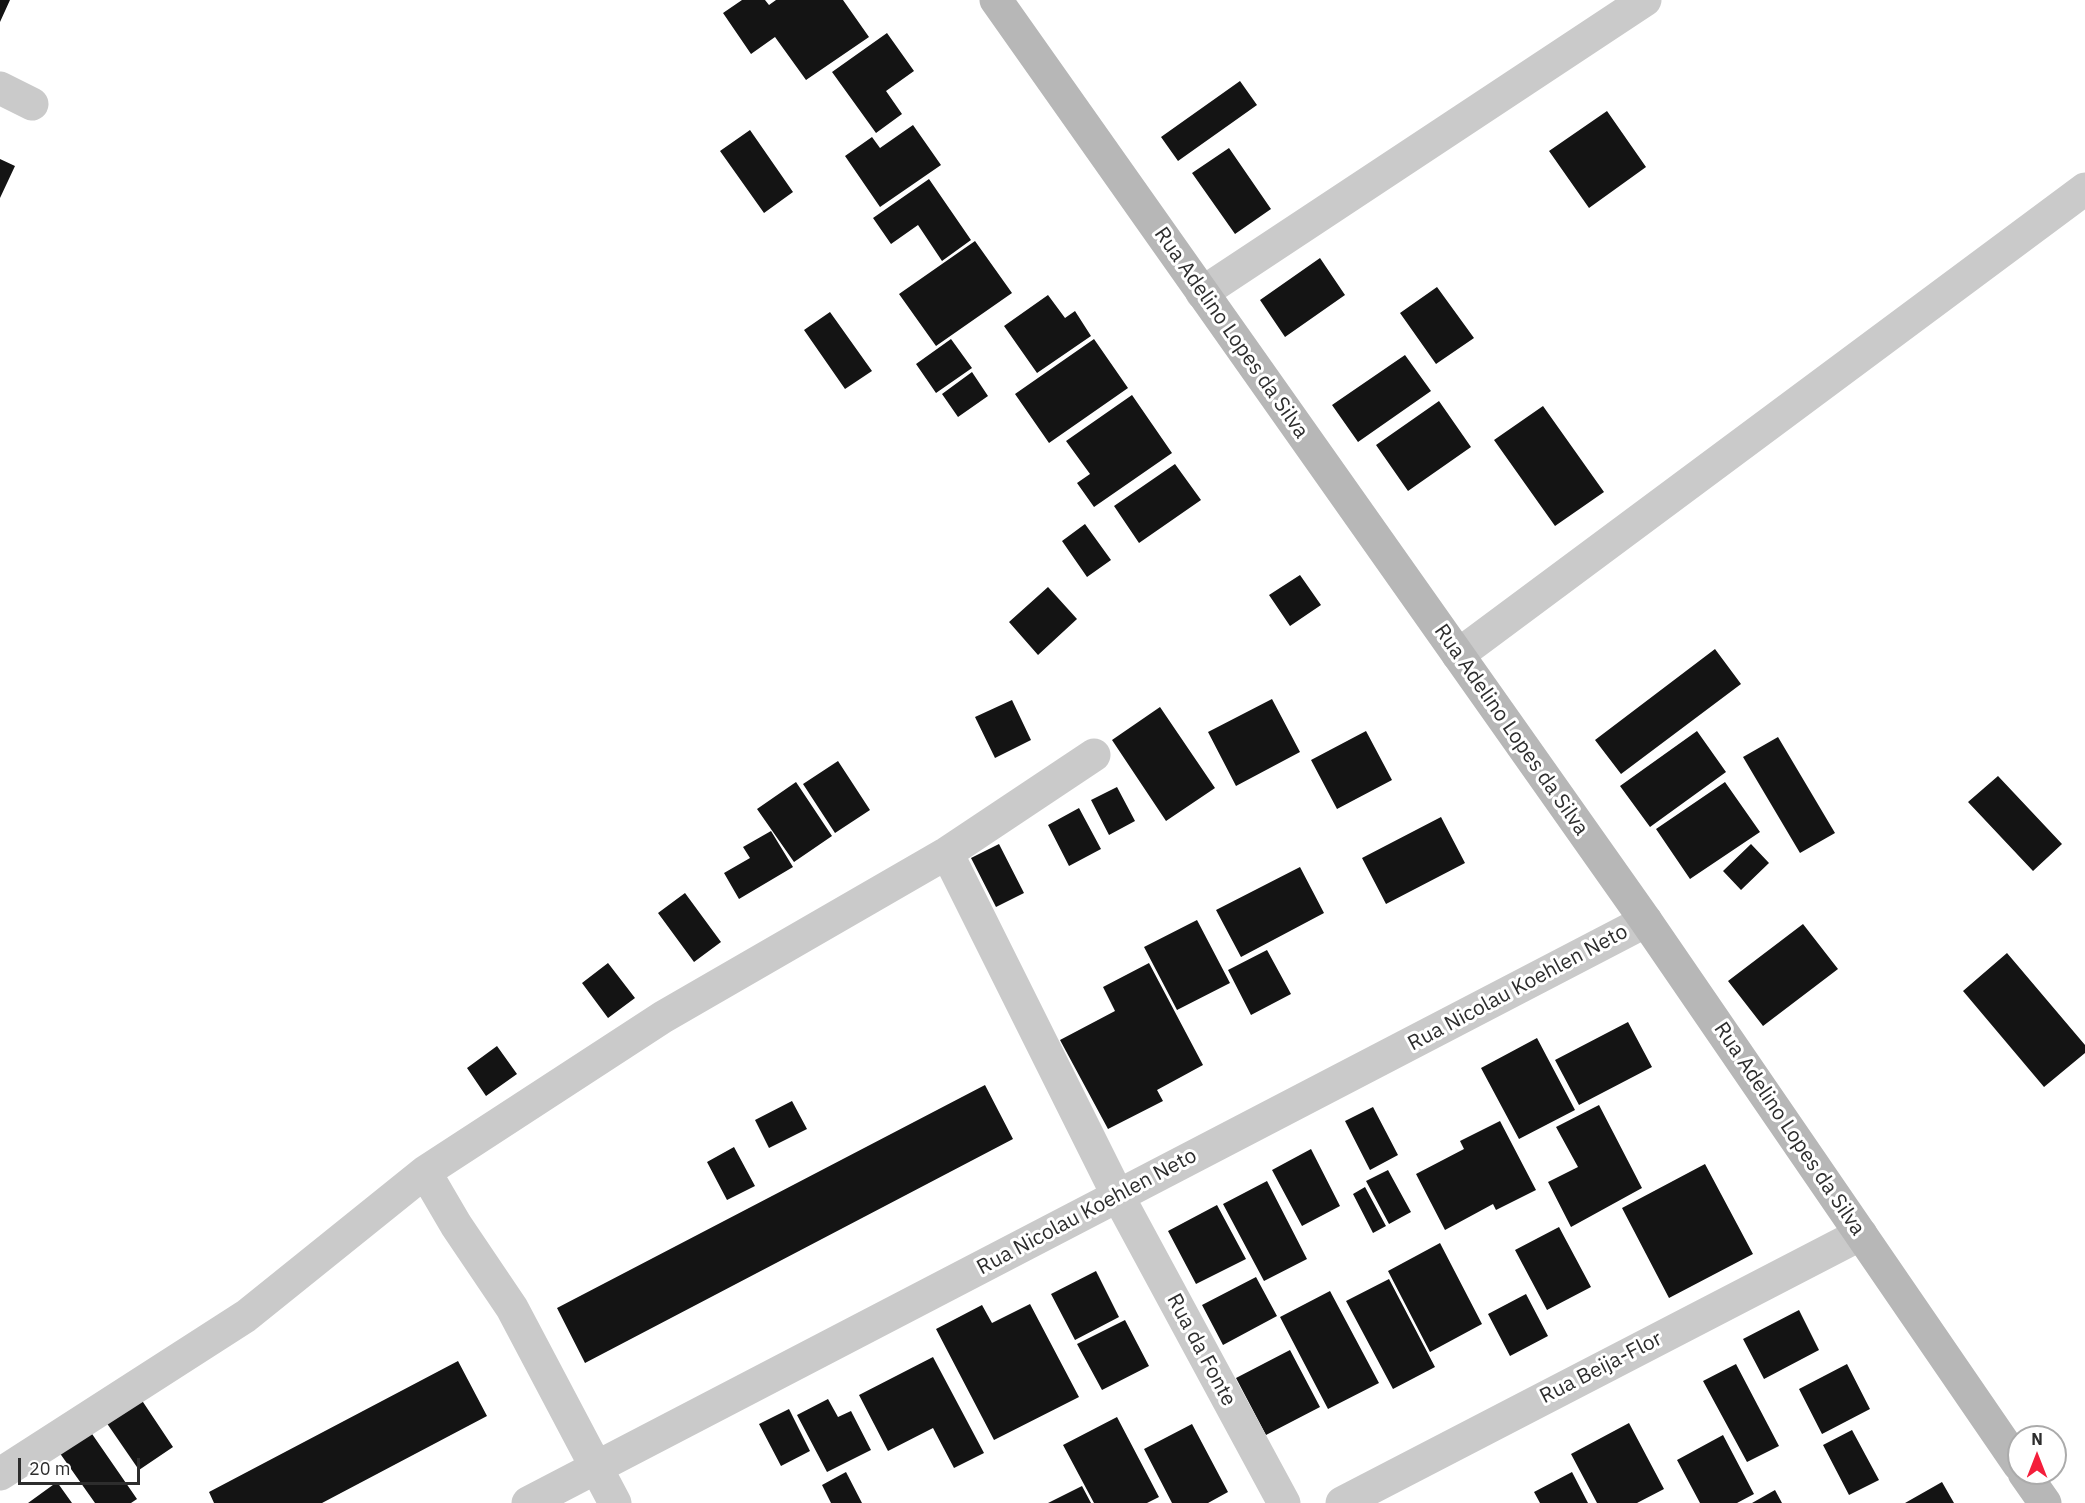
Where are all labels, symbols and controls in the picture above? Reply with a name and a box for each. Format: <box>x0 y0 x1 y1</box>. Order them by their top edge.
street label: Rua Adelino Lopes da Silva <box>1148 223 1314 443</box>
street label: Rua Adelino Lopes da Silva <box>1428 620 1594 840</box>
street label: Rua Nicolau Koehlen Neto <box>1404 919 1632 1057</box>
street label: Rua Adelino Lopes da Silva <box>1708 1018 1870 1240</box>
street label: Rua Nicolau Koehlen Neto <box>973 1143 1201 1281</box>
street label: Rua da Fonte <box>1161 1290 1241 1410</box>
street label: Rua Beija-Flor <box>1536 1326 1666 1410</box>
north arrow <box>2007 1425 2067 1485</box>
text: N <box>2031 1429 2043 1449</box>
scale bar <box>21 1446 142 1484</box>
text: 20 m <box>29 1457 71 1480</box>

